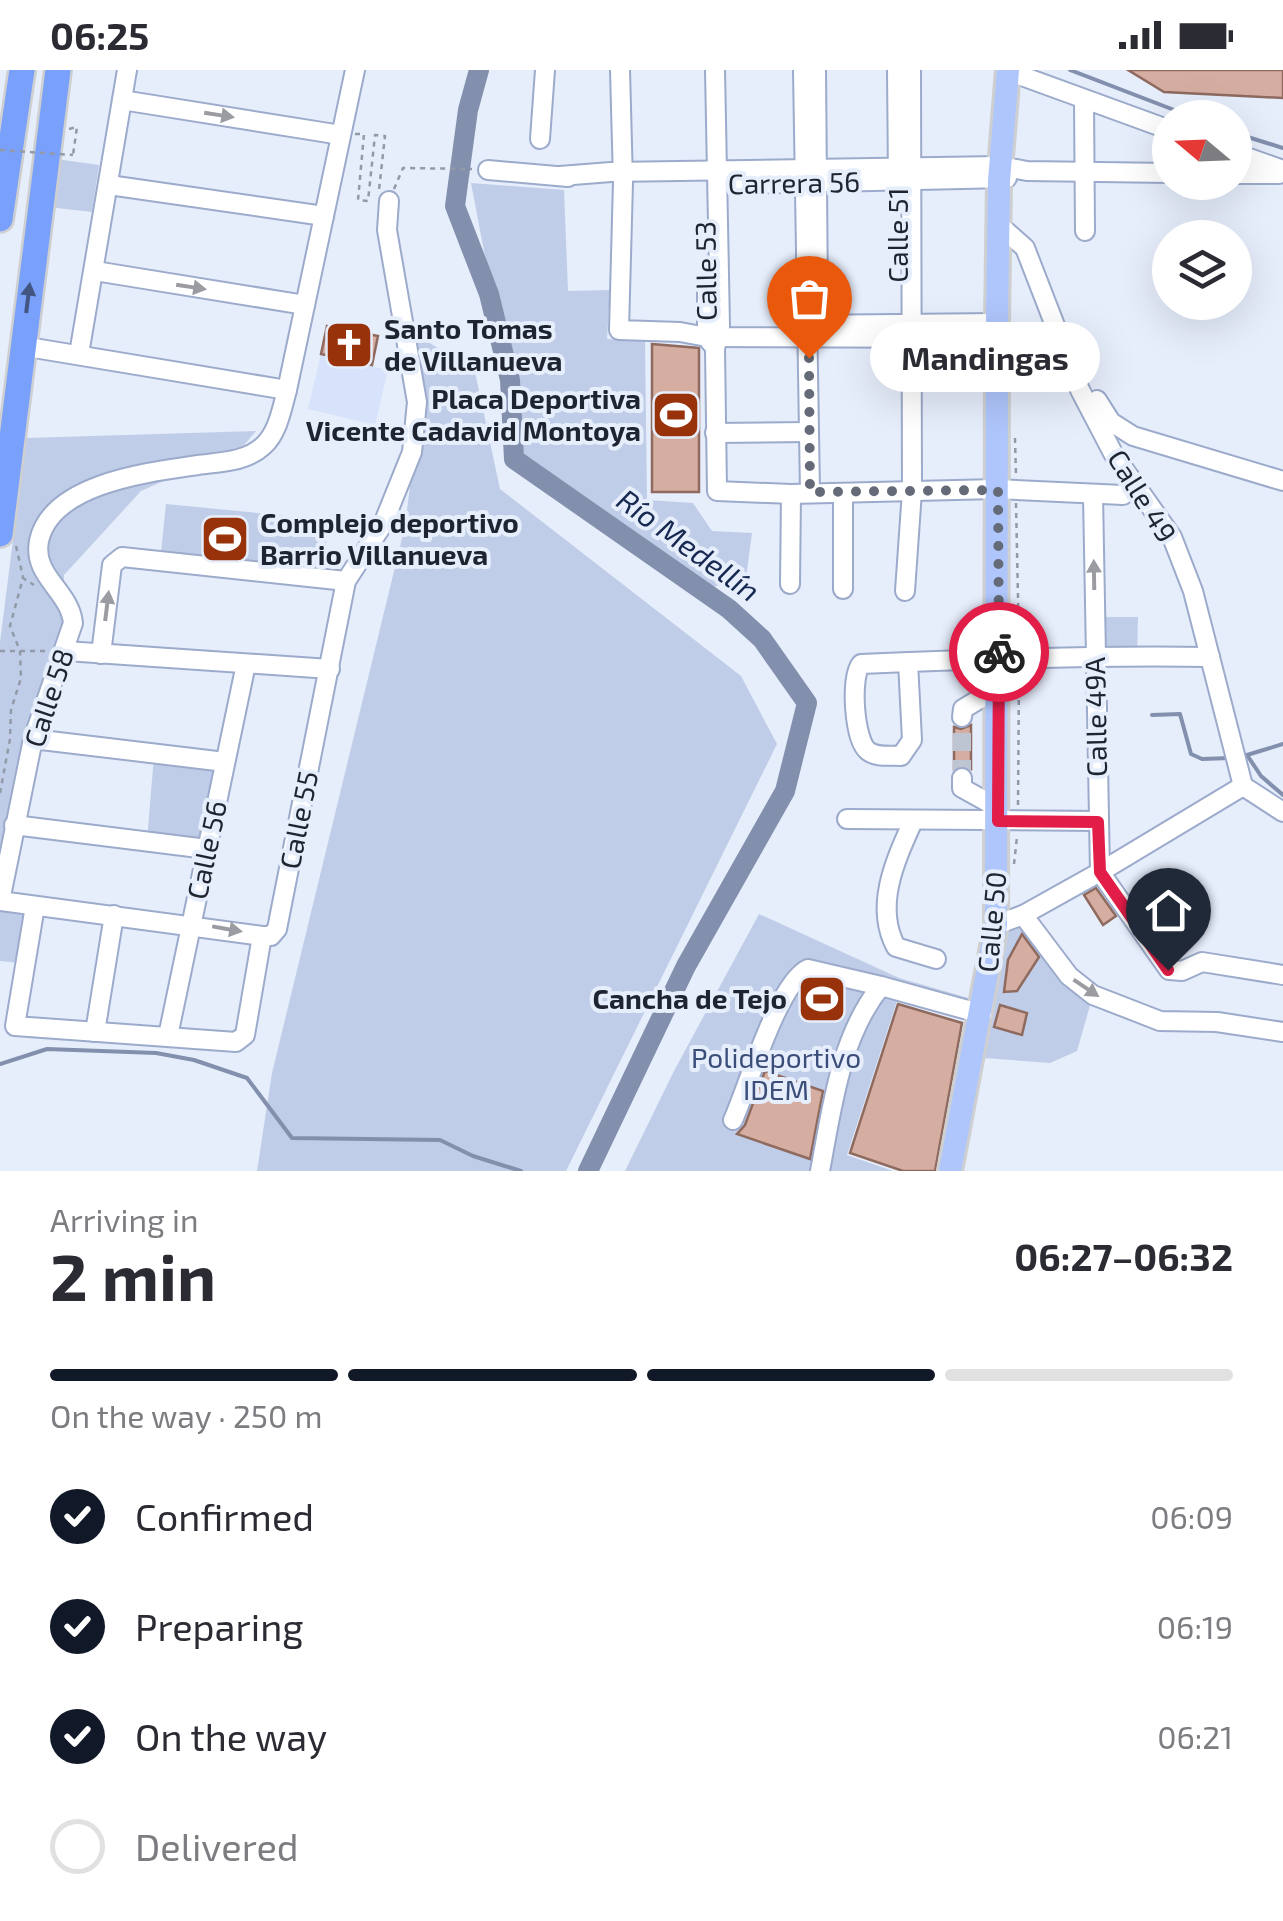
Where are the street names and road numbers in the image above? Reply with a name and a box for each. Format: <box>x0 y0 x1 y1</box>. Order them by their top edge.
street label: Carrera 56 <box>728 164 860 200</box>
street label: Calle 51 <box>880 187 914 283</box>
street label: Calle 53 <box>687 221 723 321</box>
street label: Calle 49 <box>1101 443 1184 548</box>
street label: Calle 58 <box>16 644 80 751</box>
street label: Calle 49A <box>1077 656 1113 777</box>
street label: Calle 55 <box>272 768 324 872</box>
street label: Calle 56 <box>179 797 233 902</box>
street label: Calle 50 <box>970 870 1012 974</box>

